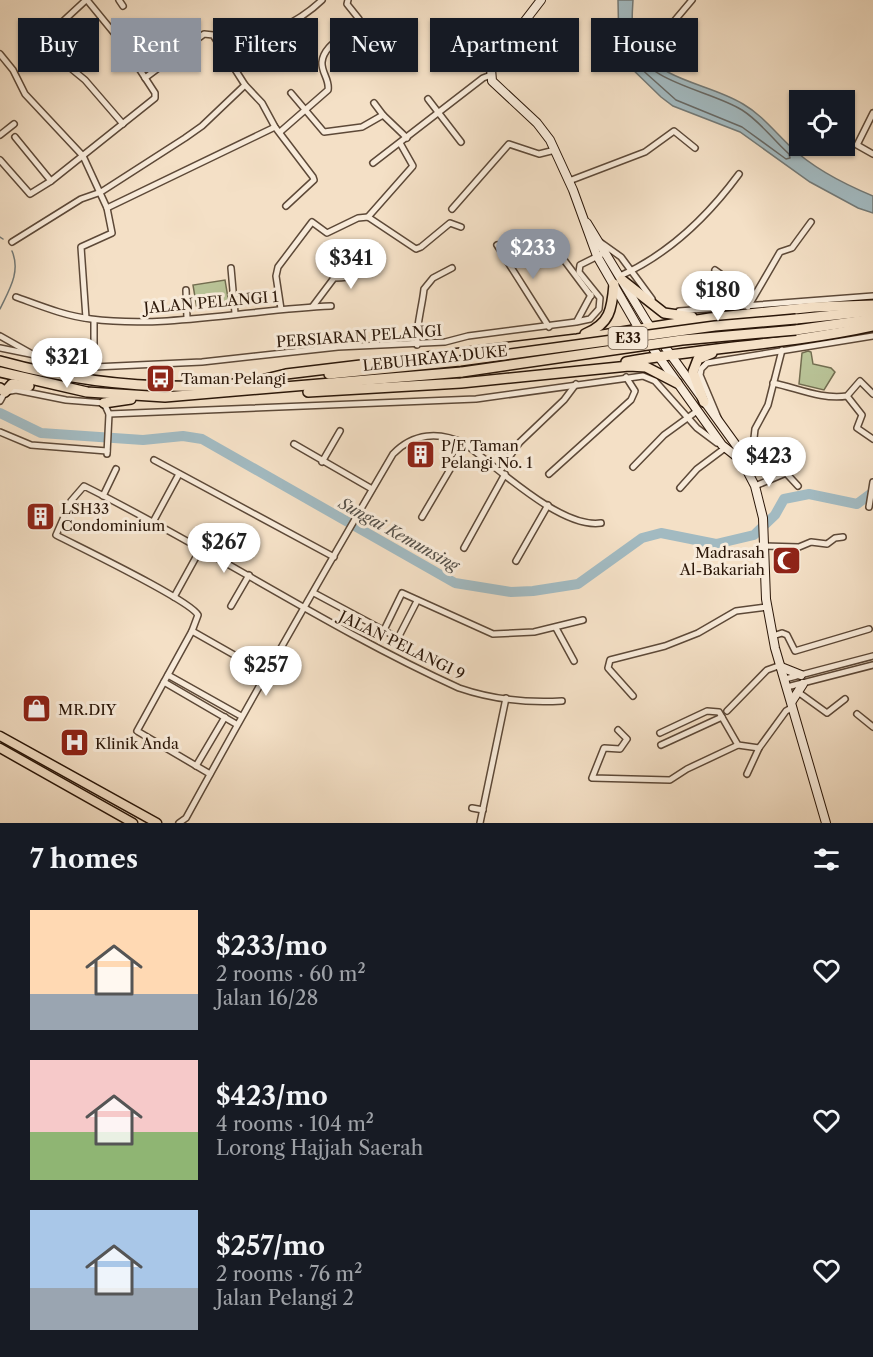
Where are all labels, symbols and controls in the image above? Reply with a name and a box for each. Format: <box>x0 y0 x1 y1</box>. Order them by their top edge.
chip: Buy <box>18 18 99 72</box>
chip: Rent <box>111 18 201 72</box>
chip: Filters <box>213 18 318 72</box>
chip: New <box>330 18 418 72</box>
chip: Apartment <box>430 18 579 72</box>
chip: House <box>591 18 698 72</box>
map controls <box>789 90 855 156</box>
button: locate <box>789 90 855 156</box>
pin: $233 <box>497 229 569 280</box>
text: $233 <box>510 236 556 260</box>
pin: $341 <box>315 239 387 290</box>
text: $341 <box>329 246 373 270</box>
pin: $180 <box>682 271 754 322</box>
text: $180 <box>695 278 741 302</box>
street label: JALAN PELANGI 1 <box>141 287 280 318</box>
street label: PERSIARAN PELANGI <box>275 321 443 351</box>
road number: E33 <box>608 327 648 349</box>
pin: $321 <box>31 338 103 389</box>
street label: LEBUHRAYA DUKE <box>362 341 508 375</box>
text: $321 <box>45 345 89 369</box>
bus stop icon: Taman Pelangi <box>144 362 176 394</box>
place label: Taman Pelangi <box>181 369 287 388</box>
place label: P/E Taman Pelangi No. 1 <box>441 436 533 472</box>
pin: $423 <box>733 437 805 488</box>
building icon: P/E Taman Pelangi No. 1 <box>404 438 436 470</box>
text: $423 <box>746 444 792 468</box>
water label: Sungai Kemunsing <box>335 492 464 576</box>
place label: LSH33 Condominium <box>61 499 165 535</box>
building icon: LSH33 Condominium <box>24 501 56 533</box>
pin: $267 <box>188 523 260 574</box>
text: $267 <box>201 530 247 554</box>
place label: Madrasah Al-Bakariah <box>679 543 766 579</box>
mosque icon: Madrasah Al-Bakariah <box>770 545 802 577</box>
street label: JALAN PELANGI 9 <box>334 605 468 684</box>
pin: $257 <box>230 646 302 697</box>
text: $257 <box>244 653 288 677</box>
shop icon: MR.DIY <box>21 693 53 725</box>
place label: MR.DIY <box>58 700 117 719</box>
hospital icon: Klinik Anda <box>58 727 90 759</box>
place label: Klinik Anda <box>95 734 179 753</box>
text: 7 homes <box>30 843 138 875</box>
icon: filters <box>810 843 843 876</box>
text: $233/mo <box>216 930 327 962</box>
icon: home <box>78 934 150 1006</box>
icon: heart <box>810 954 843 987</box>
text: 2 rooms · 60 m² <box>216 962 366 986</box>
text: Jalan 16/28 <box>216 986 318 1010</box>
text: $423/mo <box>216 1080 328 1112</box>
icon: home <box>78 1084 150 1156</box>
icon: heart <box>810 1104 843 1137</box>
text: 4 rooms · 104 m² <box>216 1112 374 1136</box>
text: Lorong Hajjah Saerah <box>216 1136 423 1160</box>
text: $257/mo <box>216 1230 325 1262</box>
icon: home <box>78 1234 150 1306</box>
icon: heart <box>810 1254 843 1287</box>
text: 2 rooms · 76 m² <box>216 1262 362 1286</box>
text: Jalan Pelangi 2 <box>216 1286 354 1310</box>

